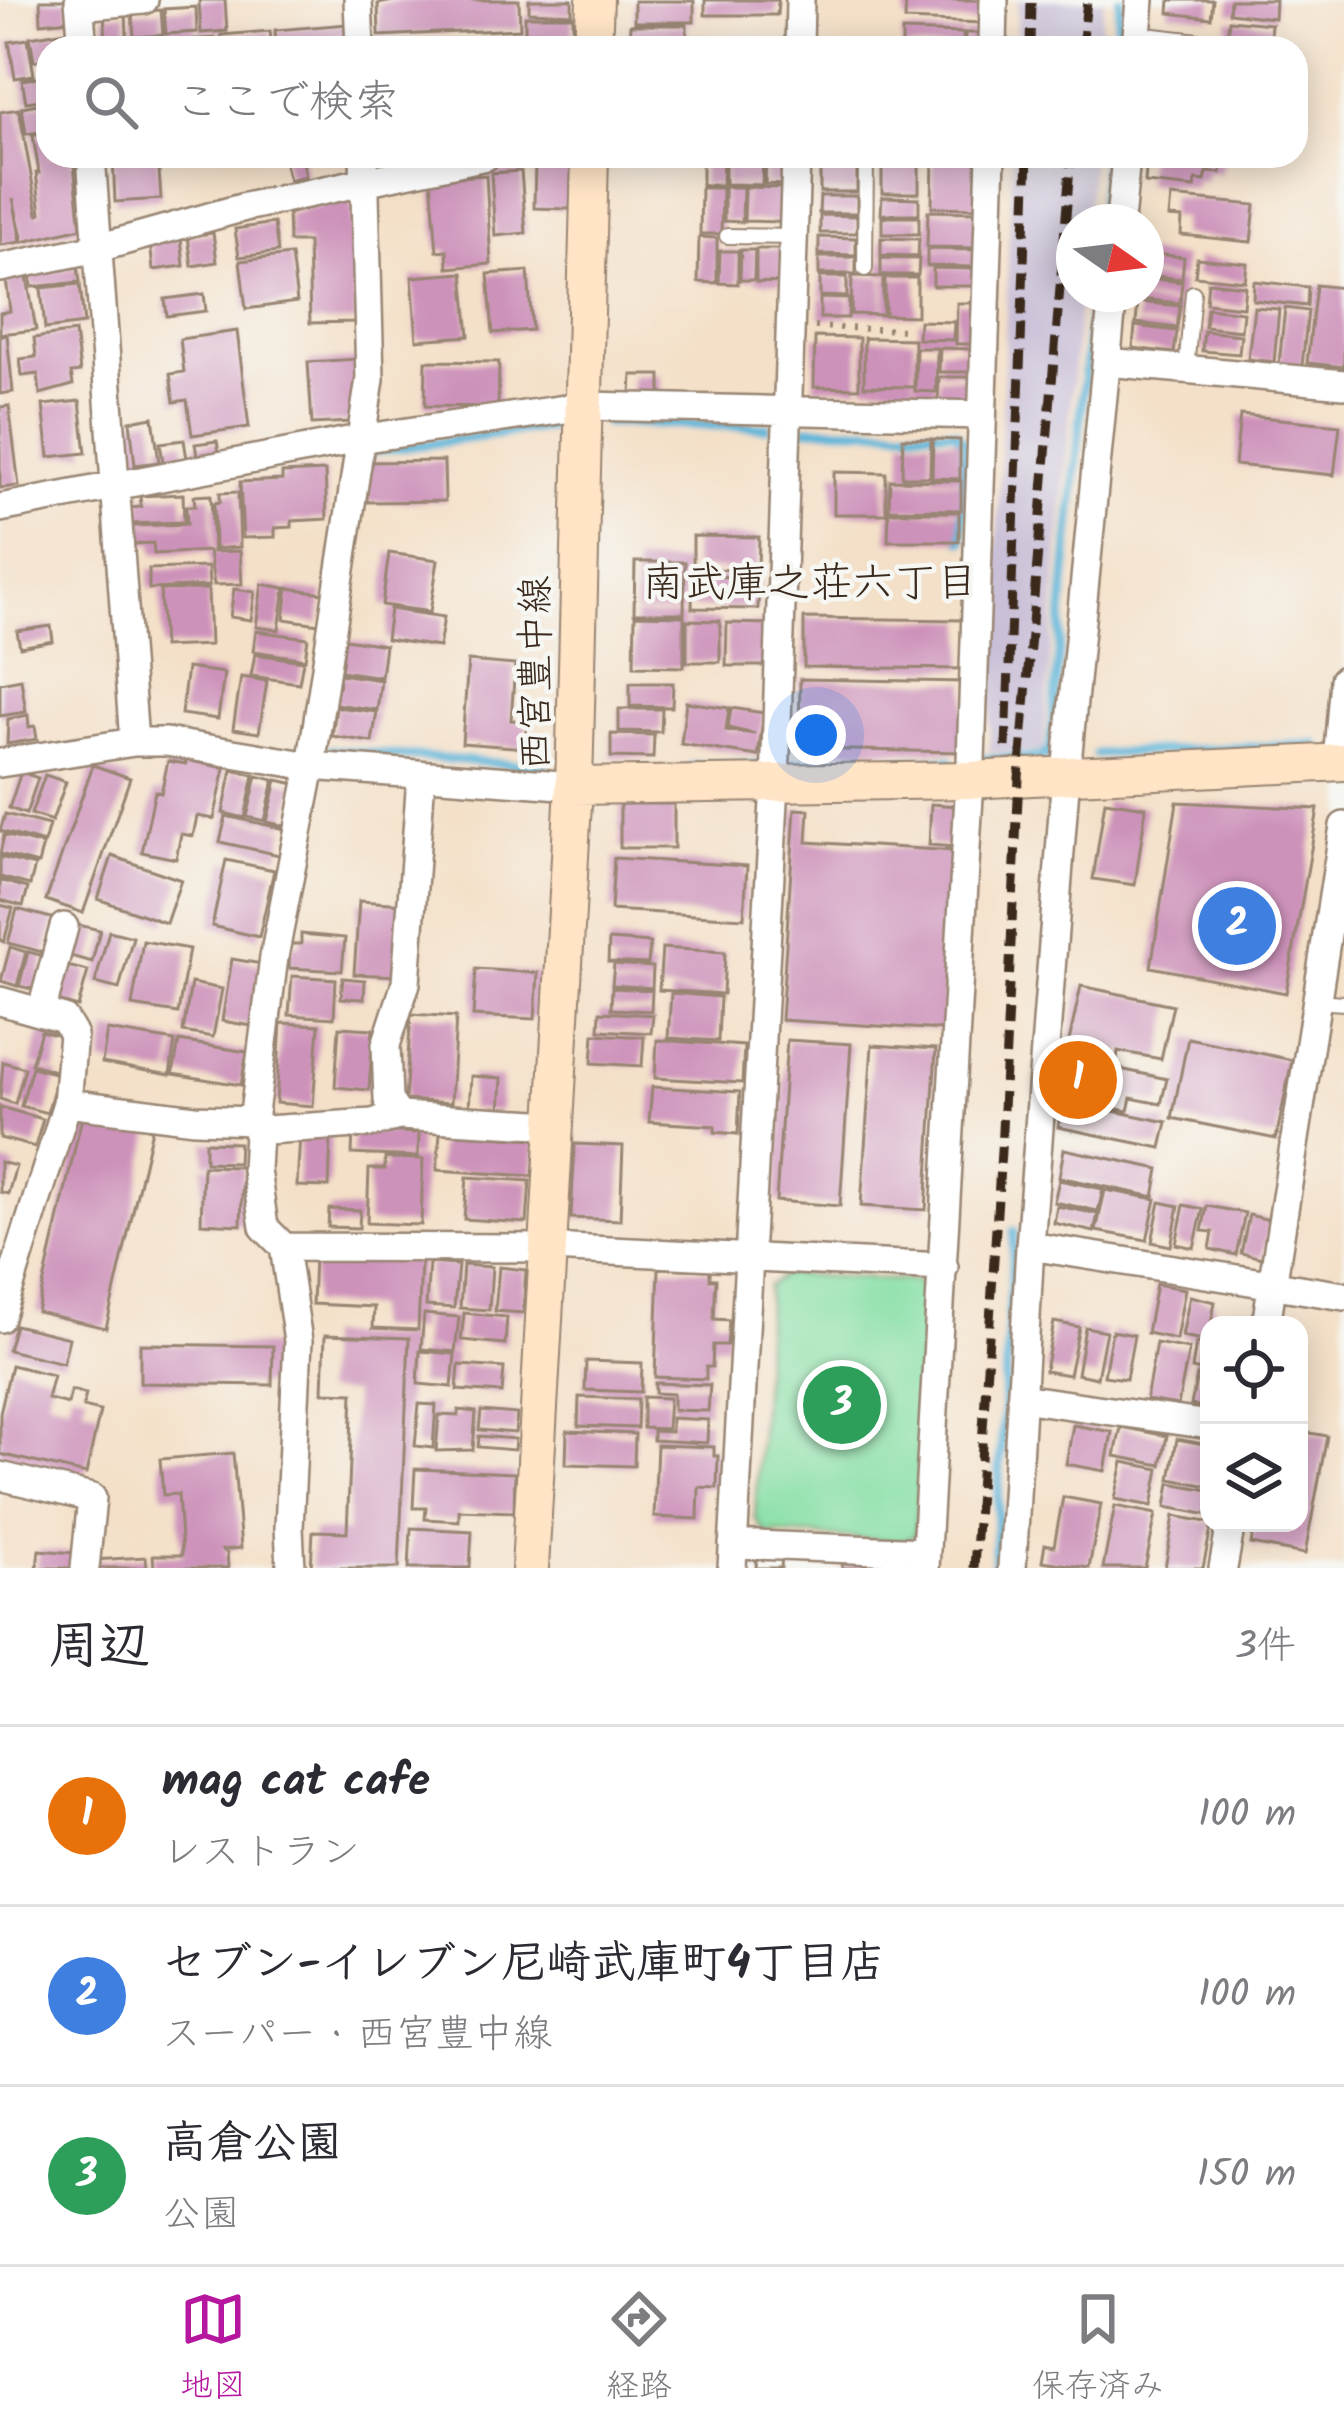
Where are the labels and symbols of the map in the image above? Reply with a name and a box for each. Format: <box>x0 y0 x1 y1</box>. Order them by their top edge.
north arrow <box>1056 204 1164 312</box>
district label: 南武庫之荘六丁目 <box>642 551 978 618</box>
street label: 西宮豊中線 <box>507 575 569 771</box>
your location <box>786 705 846 765</box>
pin: 2 <box>1198 881 1276 971</box>
pin: 1 <box>1039 1035 1117 1125</box>
pin: 3 <box>803 1360 881 1450</box>

